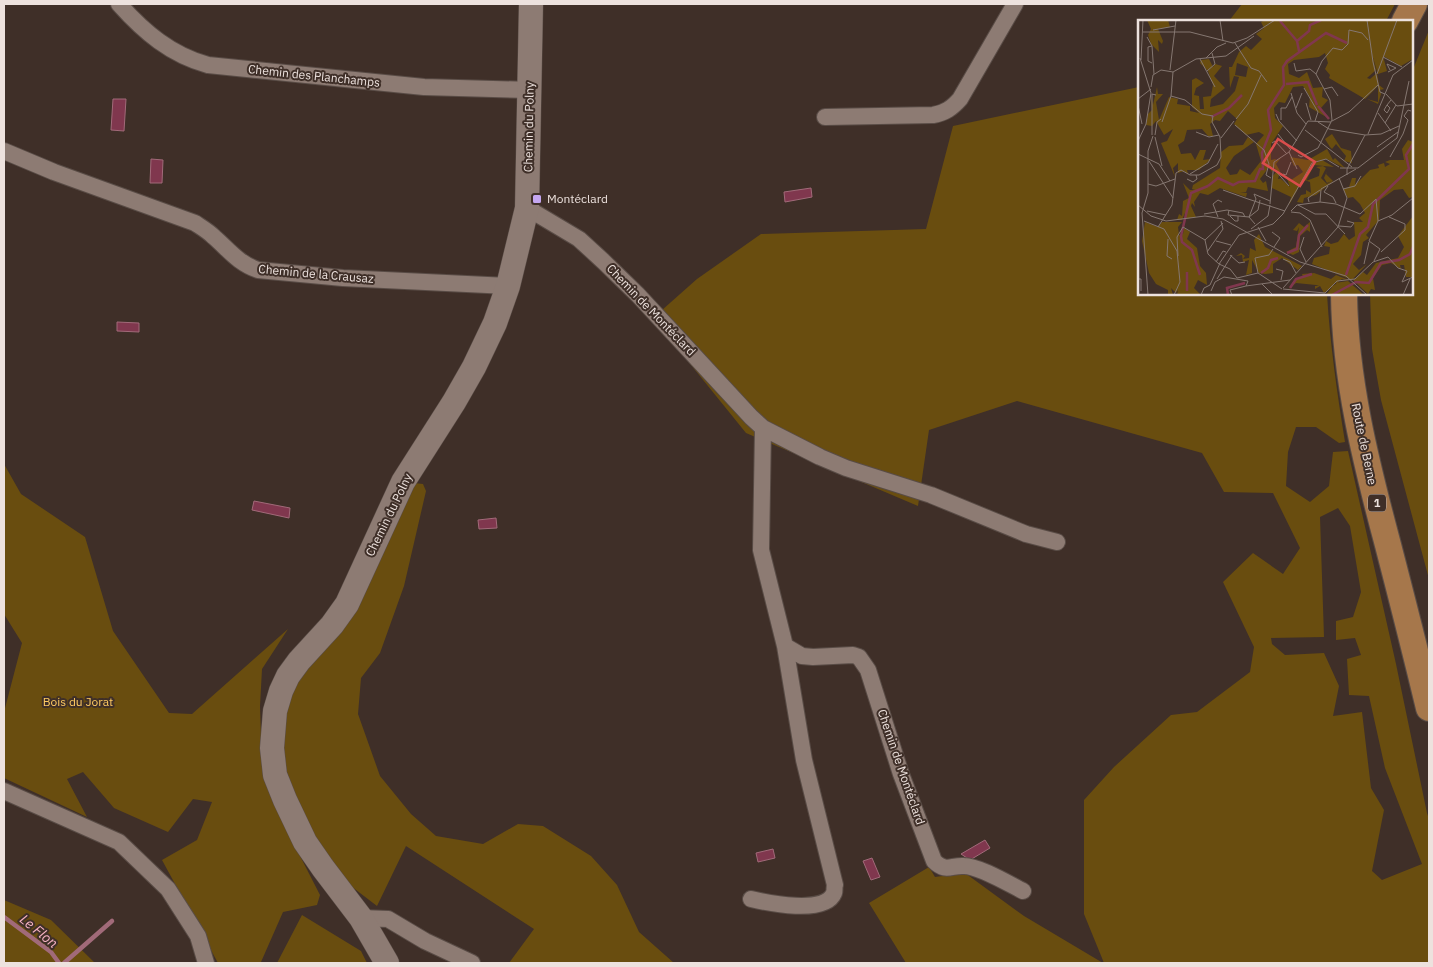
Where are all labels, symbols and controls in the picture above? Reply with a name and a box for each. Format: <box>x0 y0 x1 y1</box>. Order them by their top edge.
inset map <box>1138 20 1413 295</box>
street label: Chemin des Planchamps <box>247 61 381 90</box>
street label: Chemin du Polny <box>520 82 537 172</box>
place label: Montéclard <box>547 191 608 206</box>
marker: Montéclard <box>531 193 543 205</box>
street label: Chemin de la Crausaz <box>258 261 375 286</box>
street label: Chemin de Montéclard <box>604 261 699 359</box>
street label: Route de Berne <box>1349 402 1381 487</box>
street label: Chemin du Polny <box>362 471 415 559</box>
road number: 1 <box>1368 494 1386 512</box>
park label: Bois du Jorat <box>43 694 113 709</box>
street label: Chemin de Montéclard <box>875 707 928 827</box>
water label: Le Flon <box>16 910 62 952</box>

